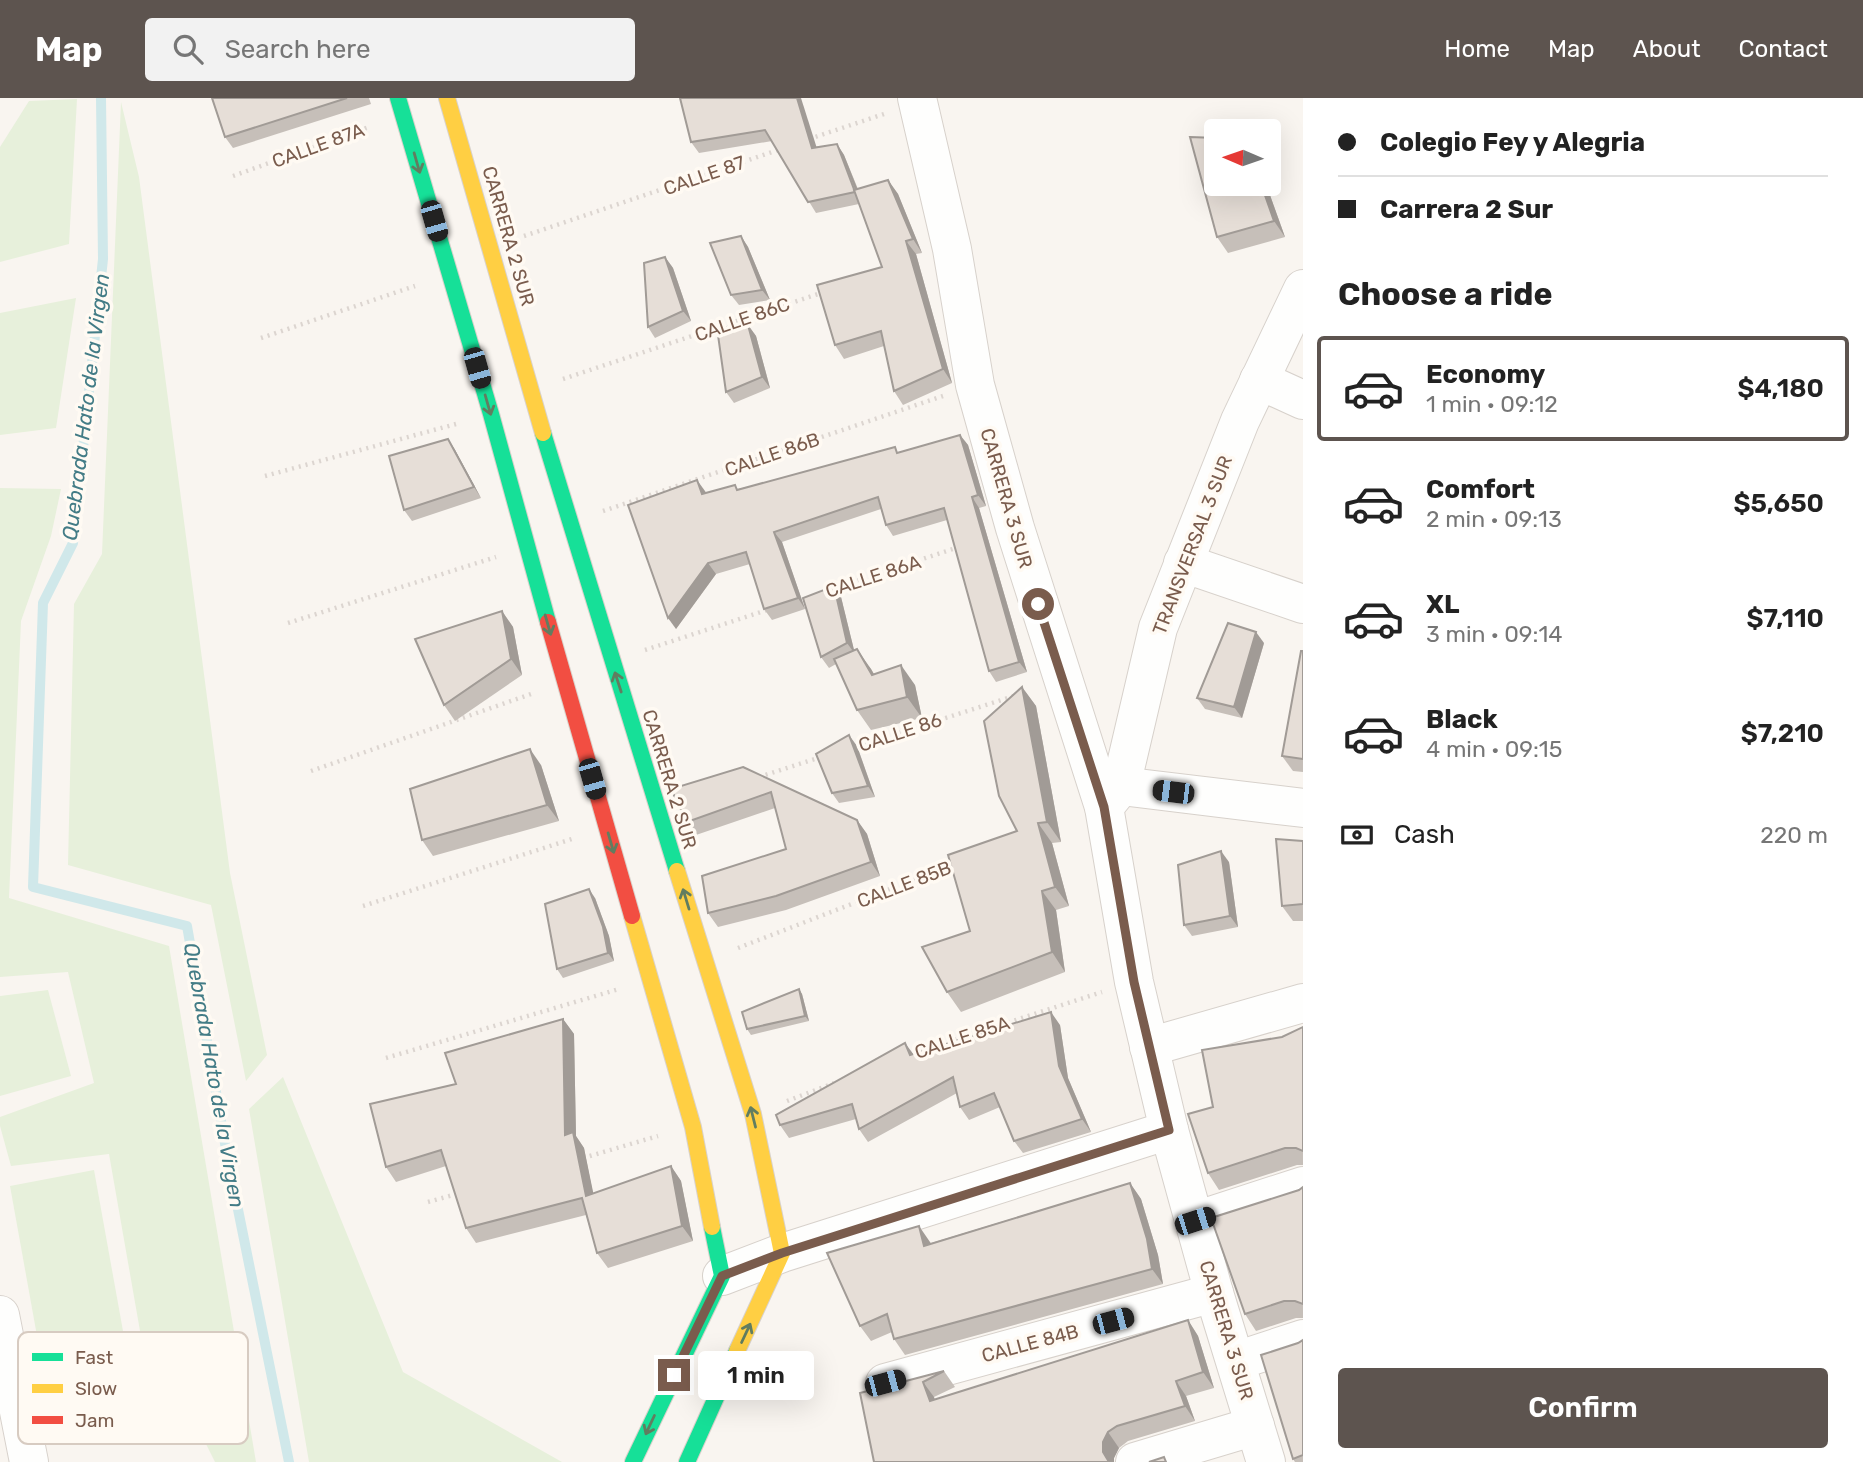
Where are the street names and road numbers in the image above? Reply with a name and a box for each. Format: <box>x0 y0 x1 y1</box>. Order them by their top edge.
street label: CALLE 87A <box>269 118 368 173</box>
street label: CALLE 87 <box>660 151 748 200</box>
street label: CARRERA 2 SUR <box>478 164 539 309</box>
street label: CALLE 86C <box>692 292 793 346</box>
street label: CARRERA 3 SUR <box>976 425 1038 571</box>
street label: CALLE 86B <box>722 427 823 481</box>
street label: TRANSVERSAL 3 SUR <box>1148 452 1237 638</box>
street label: CALLE 86A <box>822 550 924 603</box>
street label: CARRERA 2 SUR <box>637 707 702 852</box>
street label: CALLE 86 <box>856 708 945 757</box>
street label: CALLE 85B <box>854 856 954 913</box>
street label: CALLE 85A <box>912 1011 1013 1064</box>
street label: CARRERA 3 SUR <box>1194 1258 1259 1403</box>
street label: CALLE 84B <box>979 1320 1081 1367</box>

